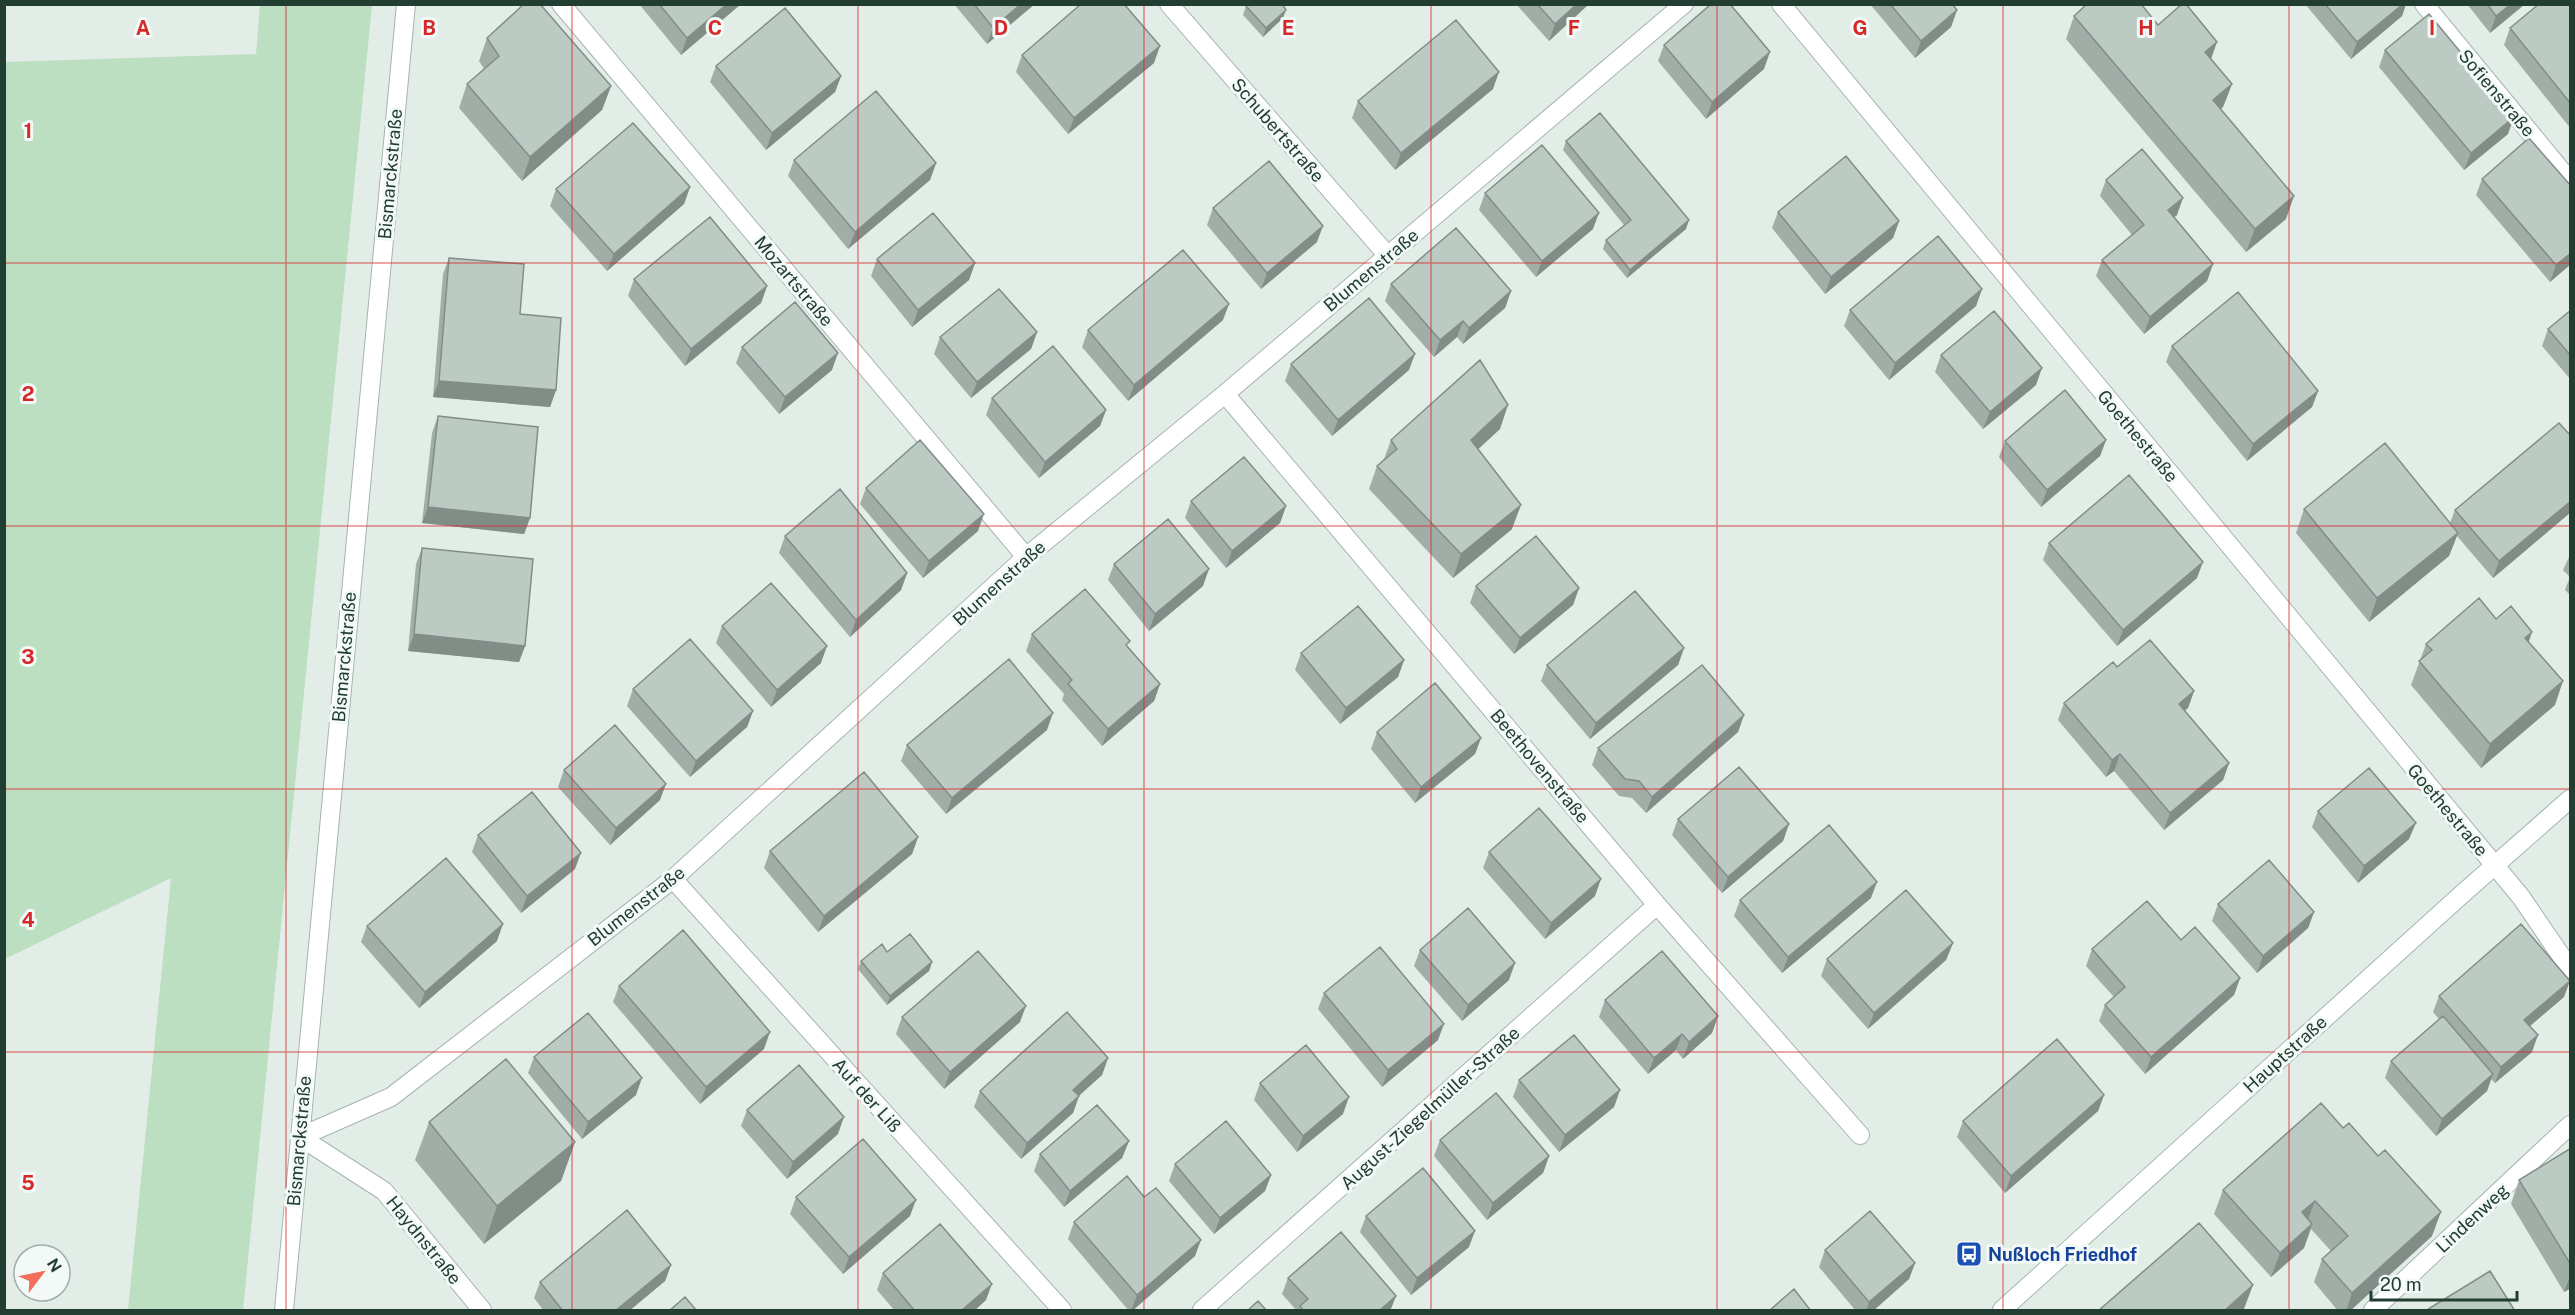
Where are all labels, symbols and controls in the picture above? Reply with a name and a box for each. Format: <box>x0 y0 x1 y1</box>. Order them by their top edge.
text: A <box>136 16 150 40</box>
text: B <box>422 16 436 40</box>
text: C <box>708 16 722 40</box>
text: D <box>994 16 1008 40</box>
text: E <box>1282 16 1294 40</box>
text: F <box>1568 16 1580 40</box>
text: G <box>1852 16 1868 40</box>
text: H <box>2138 16 2154 40</box>
text: I <box>2429 16 2435 40</box>
street label: Sofienstraße <box>2454 45 2540 141</box>
street label: Schubertstraße <box>1227 74 1329 186</box>
street label: Bismarckstraße <box>374 108 406 240</box>
text: 1 <box>24 119 32 143</box>
street label: Blumenstraße <box>1319 224 1423 316</box>
street label: Mozartstraße <box>750 232 838 330</box>
text: 2 <box>22 382 34 406</box>
street label: Goethestraße <box>2093 386 2183 486</box>
street label: Blumenstraße <box>948 536 1050 630</box>
street label: Bismarckstraße <box>328 591 360 723</box>
text: 3 <box>21 645 35 669</box>
street label: Beethovenstraße <box>1486 705 1594 827</box>
street label: Goethestraße <box>2403 760 2493 860</box>
street label: Blumenstraße <box>583 862 689 950</box>
text: 4 <box>21 908 35 932</box>
street label: Hauptstraße <box>2239 1011 2331 1097</box>
street label: August-Ziegelmüller-Straße <box>1336 1022 1524 1194</box>
street label: Auf der Liß <box>828 1054 906 1136</box>
street label: Bismarckstraße <box>283 1075 315 1207</box>
text: 5 <box>21 1171 35 1195</box>
street label: Lindenweg <box>2431 1179 2513 1257</box>
street label: Haydnstraße <box>382 1192 466 1288</box>
bus stop icon: Nußloch Friedhof <box>1954 1239 1984 1269</box>
north arrow <box>12 1243 72 1303</box>
place label: Nußloch Friedhof <box>1988 1244 2137 1265</box>
text: N <box>43 1255 66 1276</box>
scale bar <box>2371 1264 2516 1302</box>
text: 20 m <box>2380 1274 2422 1295</box>

